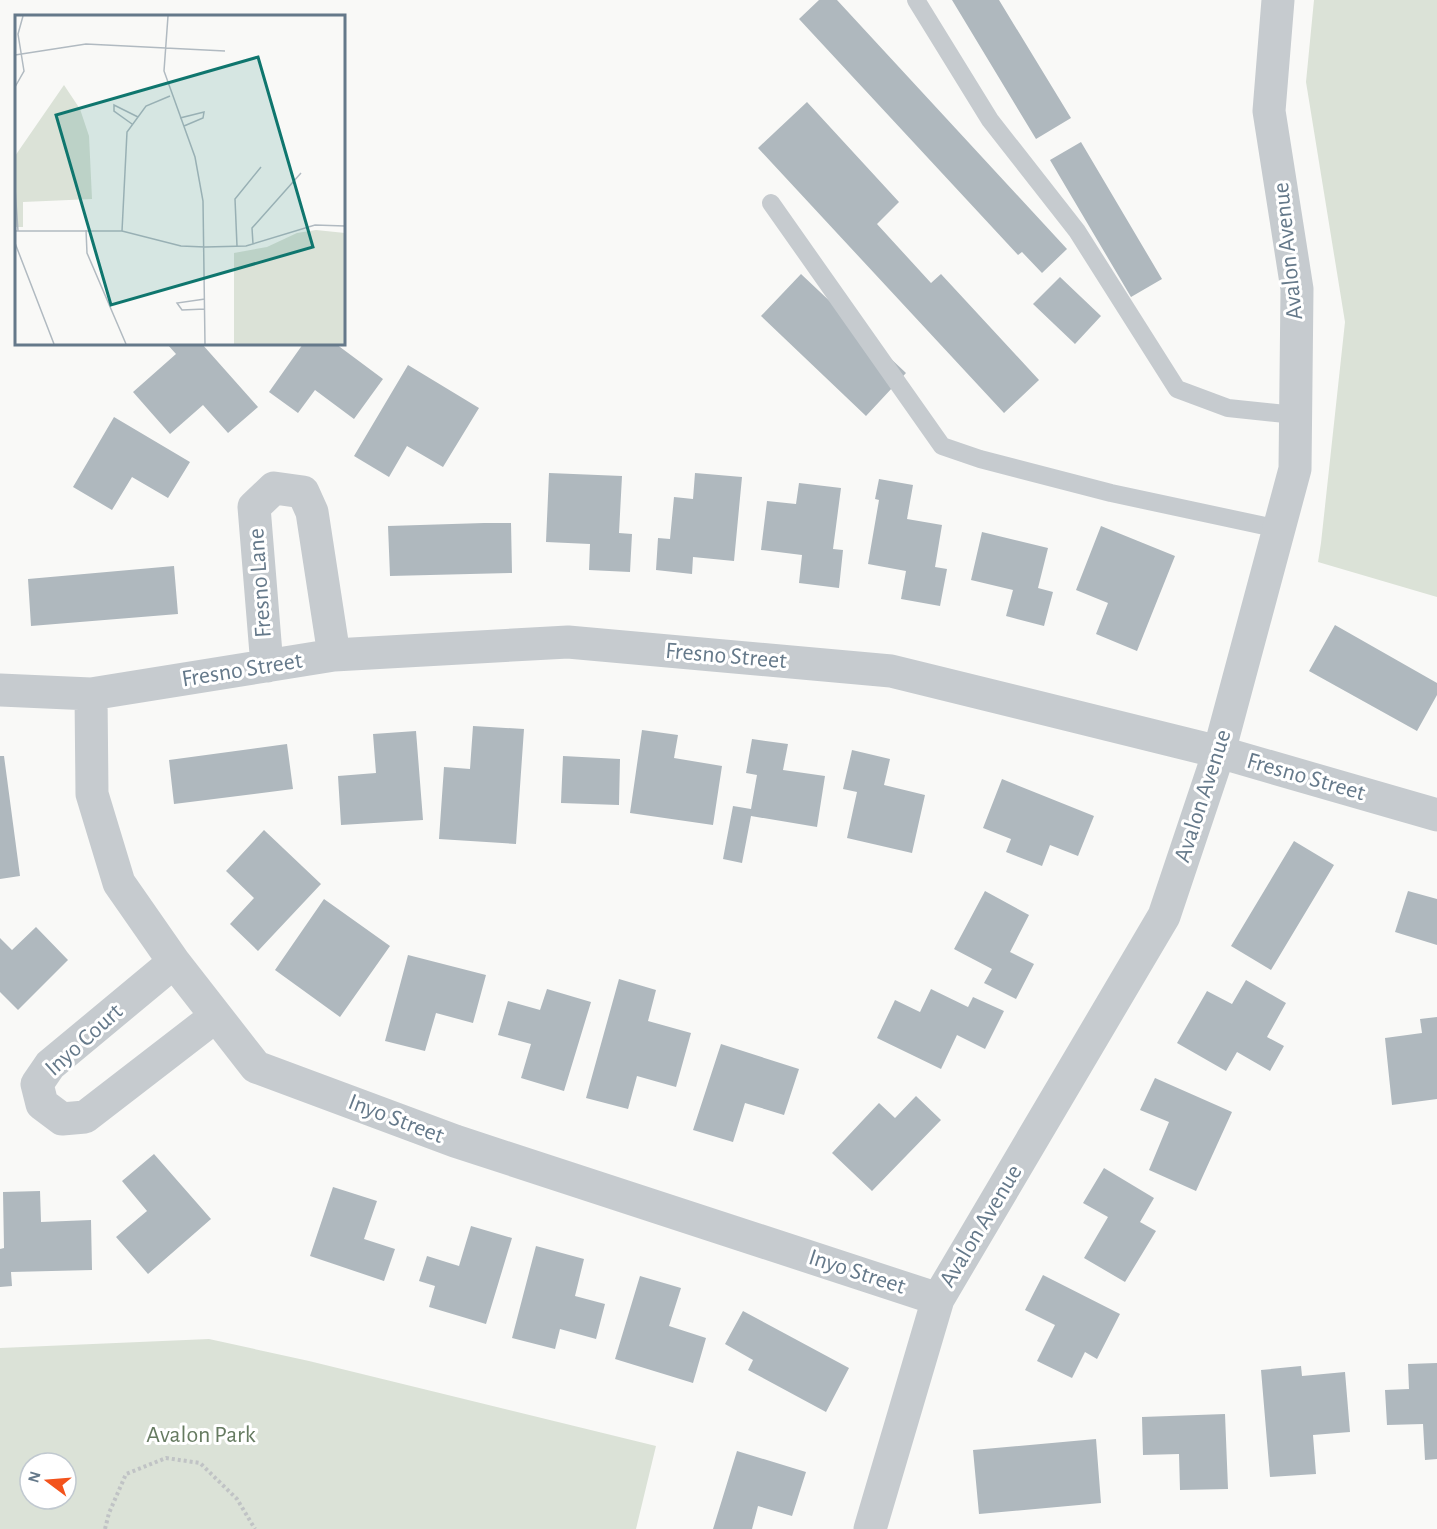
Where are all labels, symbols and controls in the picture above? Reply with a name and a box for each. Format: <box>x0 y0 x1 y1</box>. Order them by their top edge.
inset map <box>15 15 345 345</box>
street label: Avalon Avenue <box>1269 181 1307 321</box>
street label: Fresno Lane <box>244 527 276 639</box>
street label: Fresno Street <box>664 639 788 673</box>
street label: Fresno Street <box>180 649 304 691</box>
street label: Avalon Avenue <box>1170 727 1236 865</box>
street label: Fresno Street <box>1244 749 1368 805</box>
street label: Inyo Court <box>41 999 128 1081</box>
street label: Inyo Street <box>345 1090 447 1148</box>
street label: Avalon Avenue <box>935 1161 1027 1291</box>
street label: Inyo Street <box>806 1245 909 1299</box>
park label: Avalon Park <box>146 1423 256 1447</box>
north arrow <box>18 1451 78 1511</box>
text: N <box>25 1470 44 1485</box>

